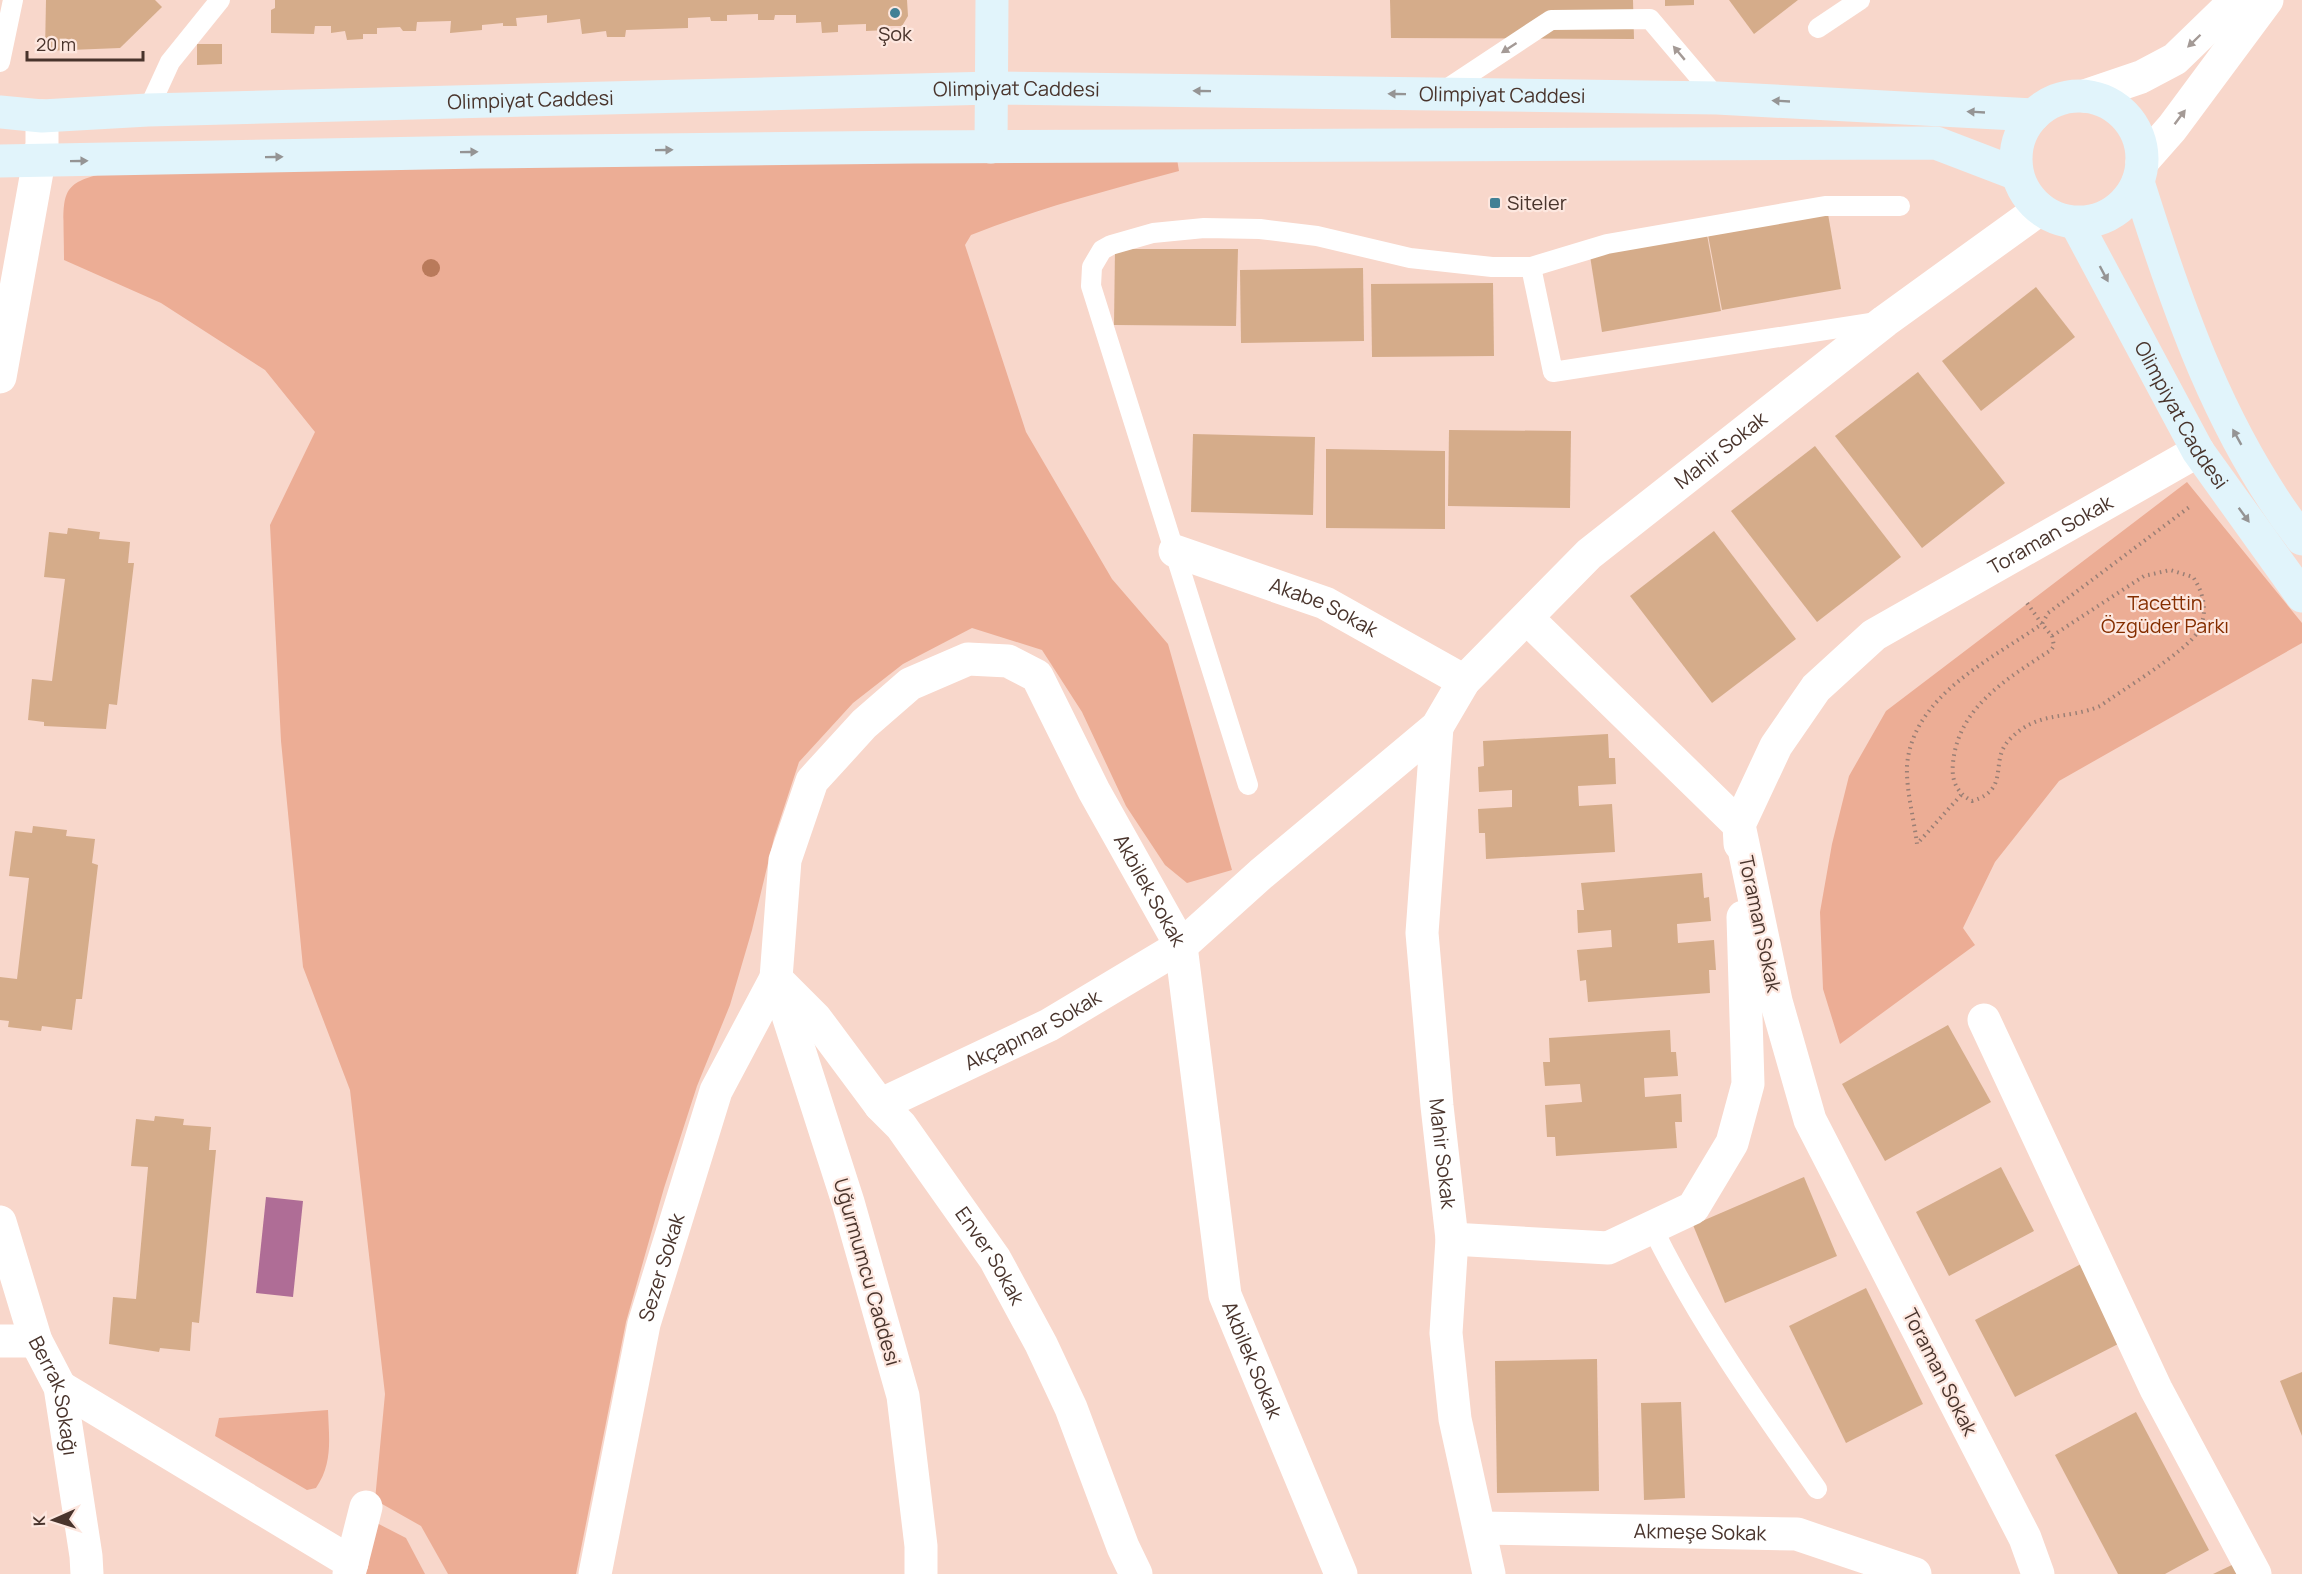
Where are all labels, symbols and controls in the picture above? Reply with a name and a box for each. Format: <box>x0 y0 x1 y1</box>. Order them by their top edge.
marker: Şok <box>888 6 902 20</box>
place label: Şok <box>878 20 913 47</box>
scale bar <box>27 24 142 62</box>
text: 20 m <box>36 32 76 56</box>
one-way arrow <box>2187 33 2201 47</box>
one-way arrow <box>1501 42 1517 54</box>
one-way arrow <box>1673 46 1686 61</box>
street label: Olimpiyat Caddesi <box>933 74 1100 103</box>
street label: Olimpiyat Caddesi <box>1419 80 1586 109</box>
street label: Olimpiyat Caddesi <box>447 84 614 115</box>
one-way arrow <box>1192 87 1211 96</box>
one-way arrow <box>1387 89 1406 99</box>
one-way arrow <box>1771 97 1790 106</box>
one-way arrow <box>1966 107 1985 116</box>
one-way arrow <box>2173 110 2185 125</box>
one-way arrow <box>655 145 674 155</box>
one-way arrow <box>460 147 479 157</box>
one-way arrow <box>265 152 284 161</box>
one-way arrow <box>70 156 89 166</box>
place label: Siteler <box>1507 189 1567 216</box>
marker: Siteler <box>1488 196 1502 210</box>
one-way arrow <box>2099 266 2109 283</box>
street label: Olimpiyat Caddesi <box>2129 336 2235 494</box>
street label: Mahir Sokak <box>1669 404 1773 495</box>
one-way arrow <box>2232 428 2242 445</box>
street label: Toraman Sokak <box>1983 488 2118 581</box>
one-way arrow <box>2238 507 2250 523</box>
street label: Akabe Sokak <box>1266 571 1384 643</box>
park label: Tacettin Özgüder Parkı <box>2101 589 2229 639</box>
street label: Akbilek Sokak <box>1108 829 1193 952</box>
street label: Toraman Sokak <box>1733 853 1788 996</box>
street label: Akçapınar Sokak <box>960 983 1107 1076</box>
street label: Mahir Sokak <box>1423 1097 1463 1211</box>
street label: Uğurmumcu Caddesi <box>828 1175 907 1369</box>
street label: Enver Sokak <box>949 1201 1032 1310</box>
street label: Sezer Sokak <box>632 1209 691 1325</box>
street label: Akbilek Sokak <box>1216 1297 1289 1423</box>
street label: Toraman Sokak <box>1897 1304 1985 1441</box>
street label: Berrak Sokağı <box>23 1331 84 1457</box>
north arrow <box>24 1490 84 1550</box>
text: K <box>28 1514 50 1527</box>
street label: Akmeşe Sokak <box>1633 1517 1768 1546</box>

